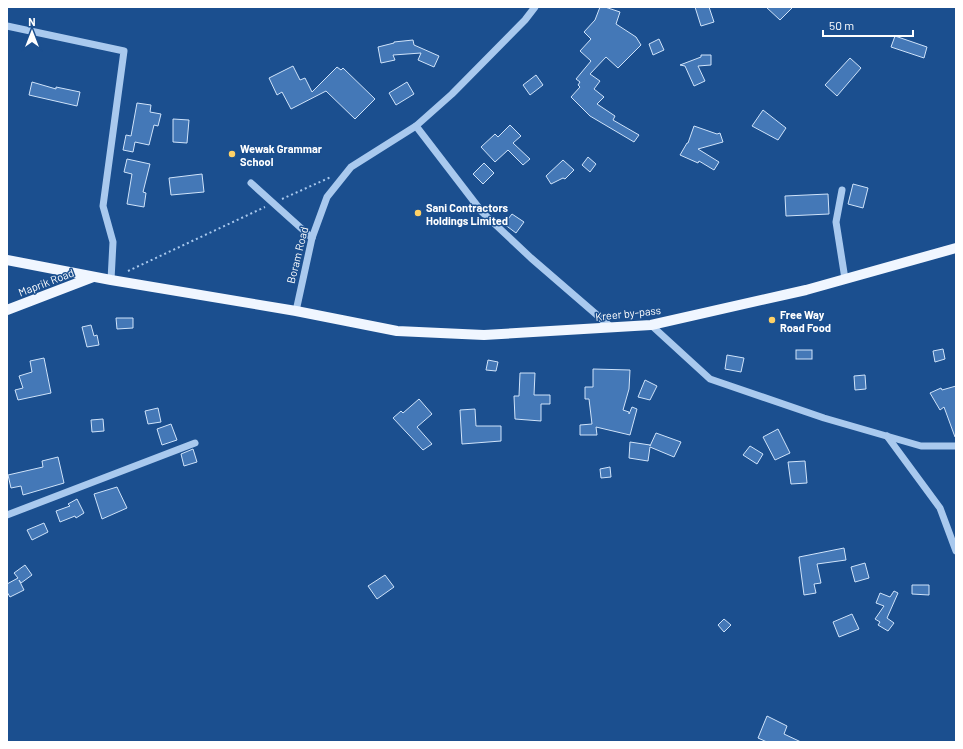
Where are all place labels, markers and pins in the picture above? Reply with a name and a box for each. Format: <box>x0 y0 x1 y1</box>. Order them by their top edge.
place label: Wewak Grammar School <box>240 142 323 168</box>
marker: Wewak Grammar School <box>227 149 237 159</box>
place label: Sani Contractors Holdings Limited <box>426 201 509 227</box>
marker: Sani Contractors Holdings Limited <box>413 208 423 218</box>
place label: Free Way Road Food <box>780 308 831 334</box>
marker: Free Way Road Food <box>767 315 777 325</box>

